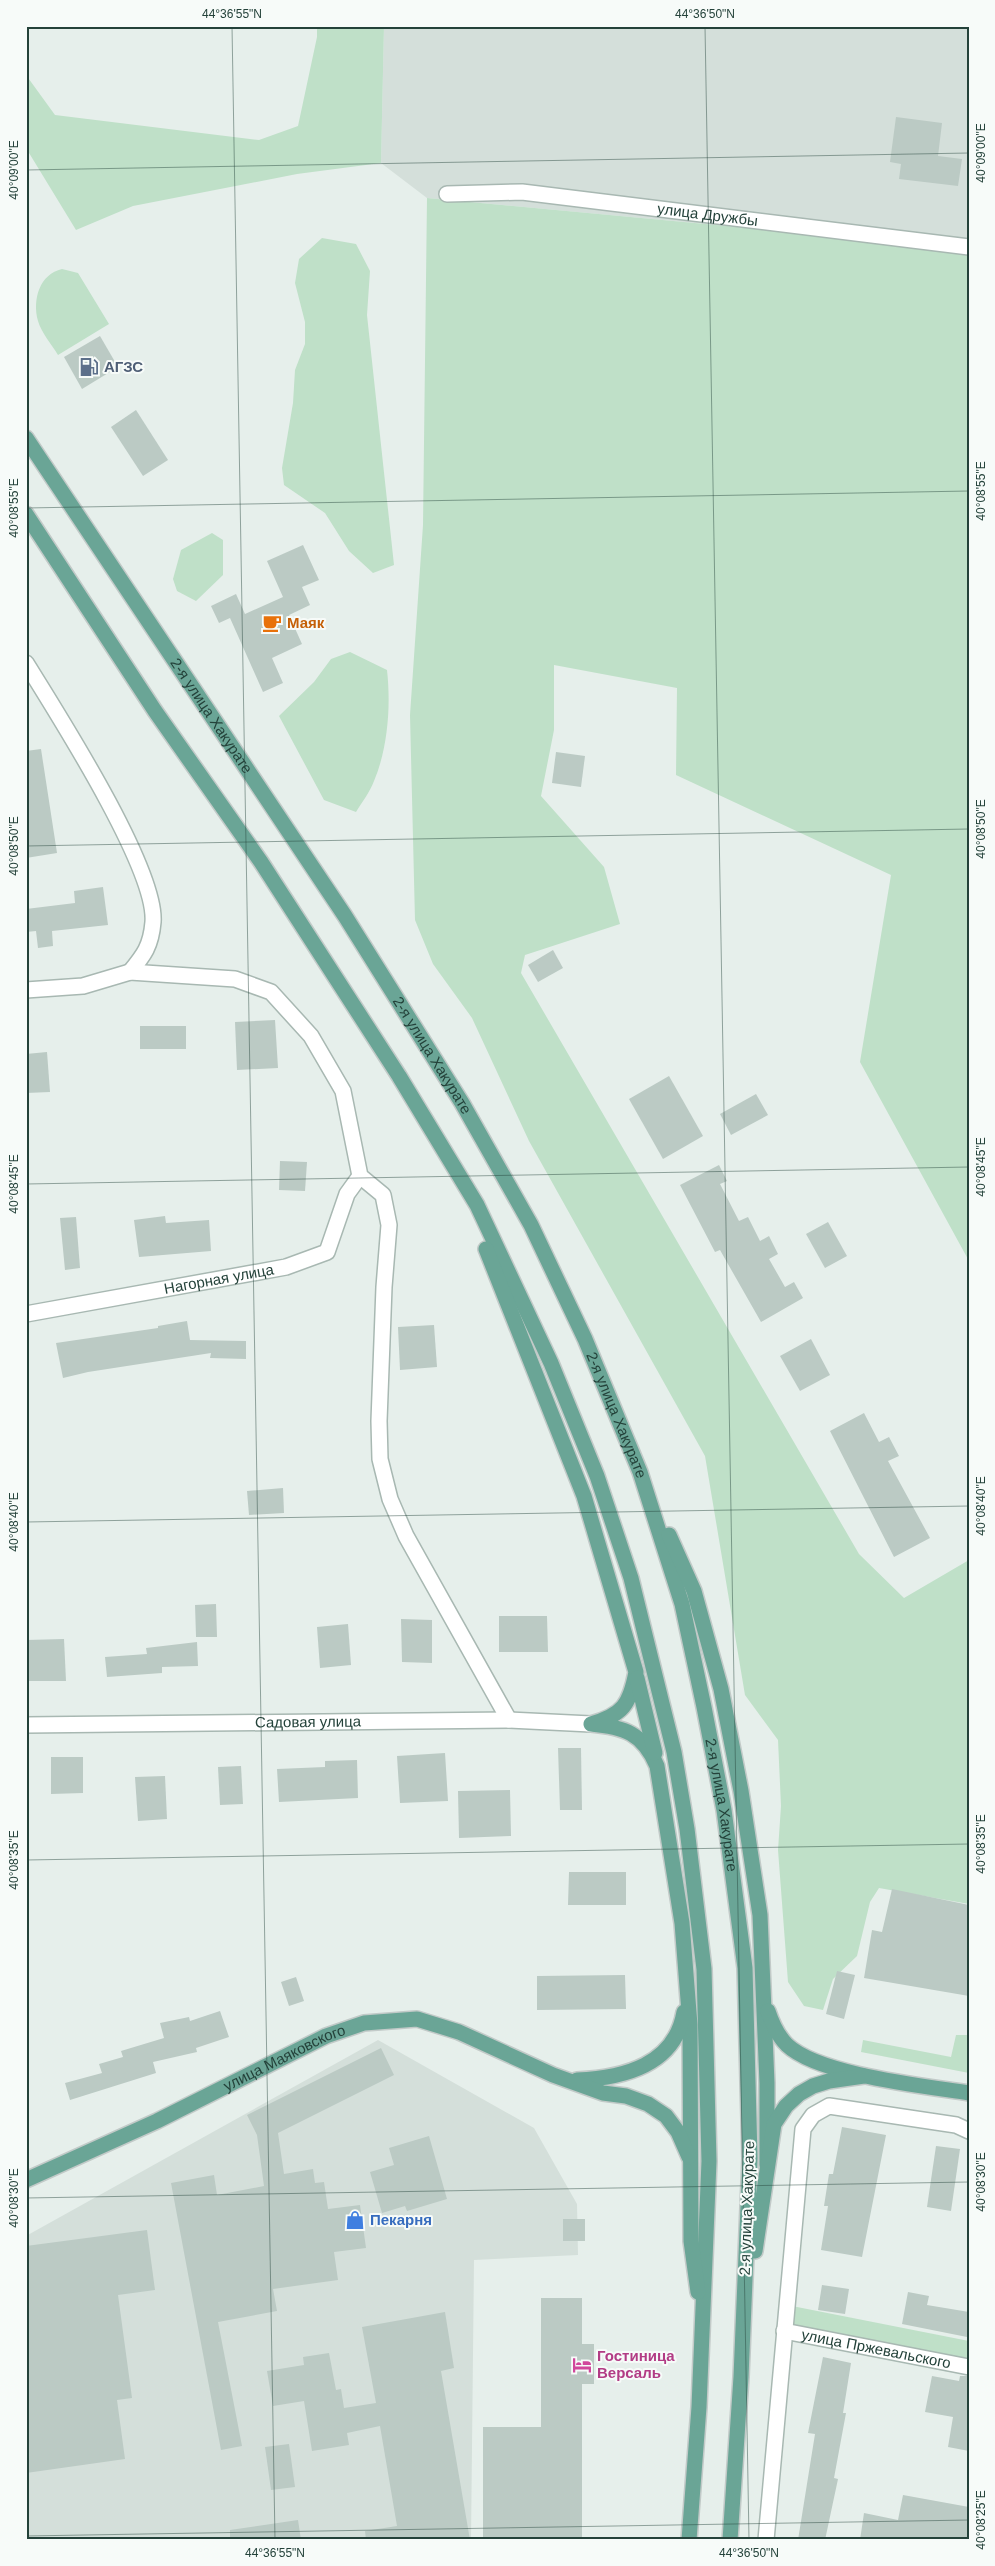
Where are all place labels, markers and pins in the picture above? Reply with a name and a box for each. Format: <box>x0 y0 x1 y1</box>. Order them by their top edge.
fuel station icon: АГЗС <box>78 356 100 378</box>
place label: АГЗС <box>104 358 143 375</box>
cafe icon: Маяк <box>261 612 283 634</box>
place label: Маяк <box>287 614 325 631</box>
shop icon: Пекарня <box>344 2209 366 2231</box>
place label: Пекарня <box>370 2211 432 2228</box>
place label: Гостиница Версаль <box>597 2347 675 2381</box>
hotel icon: Гостиница Версаль <box>571 2354 593 2376</box>

